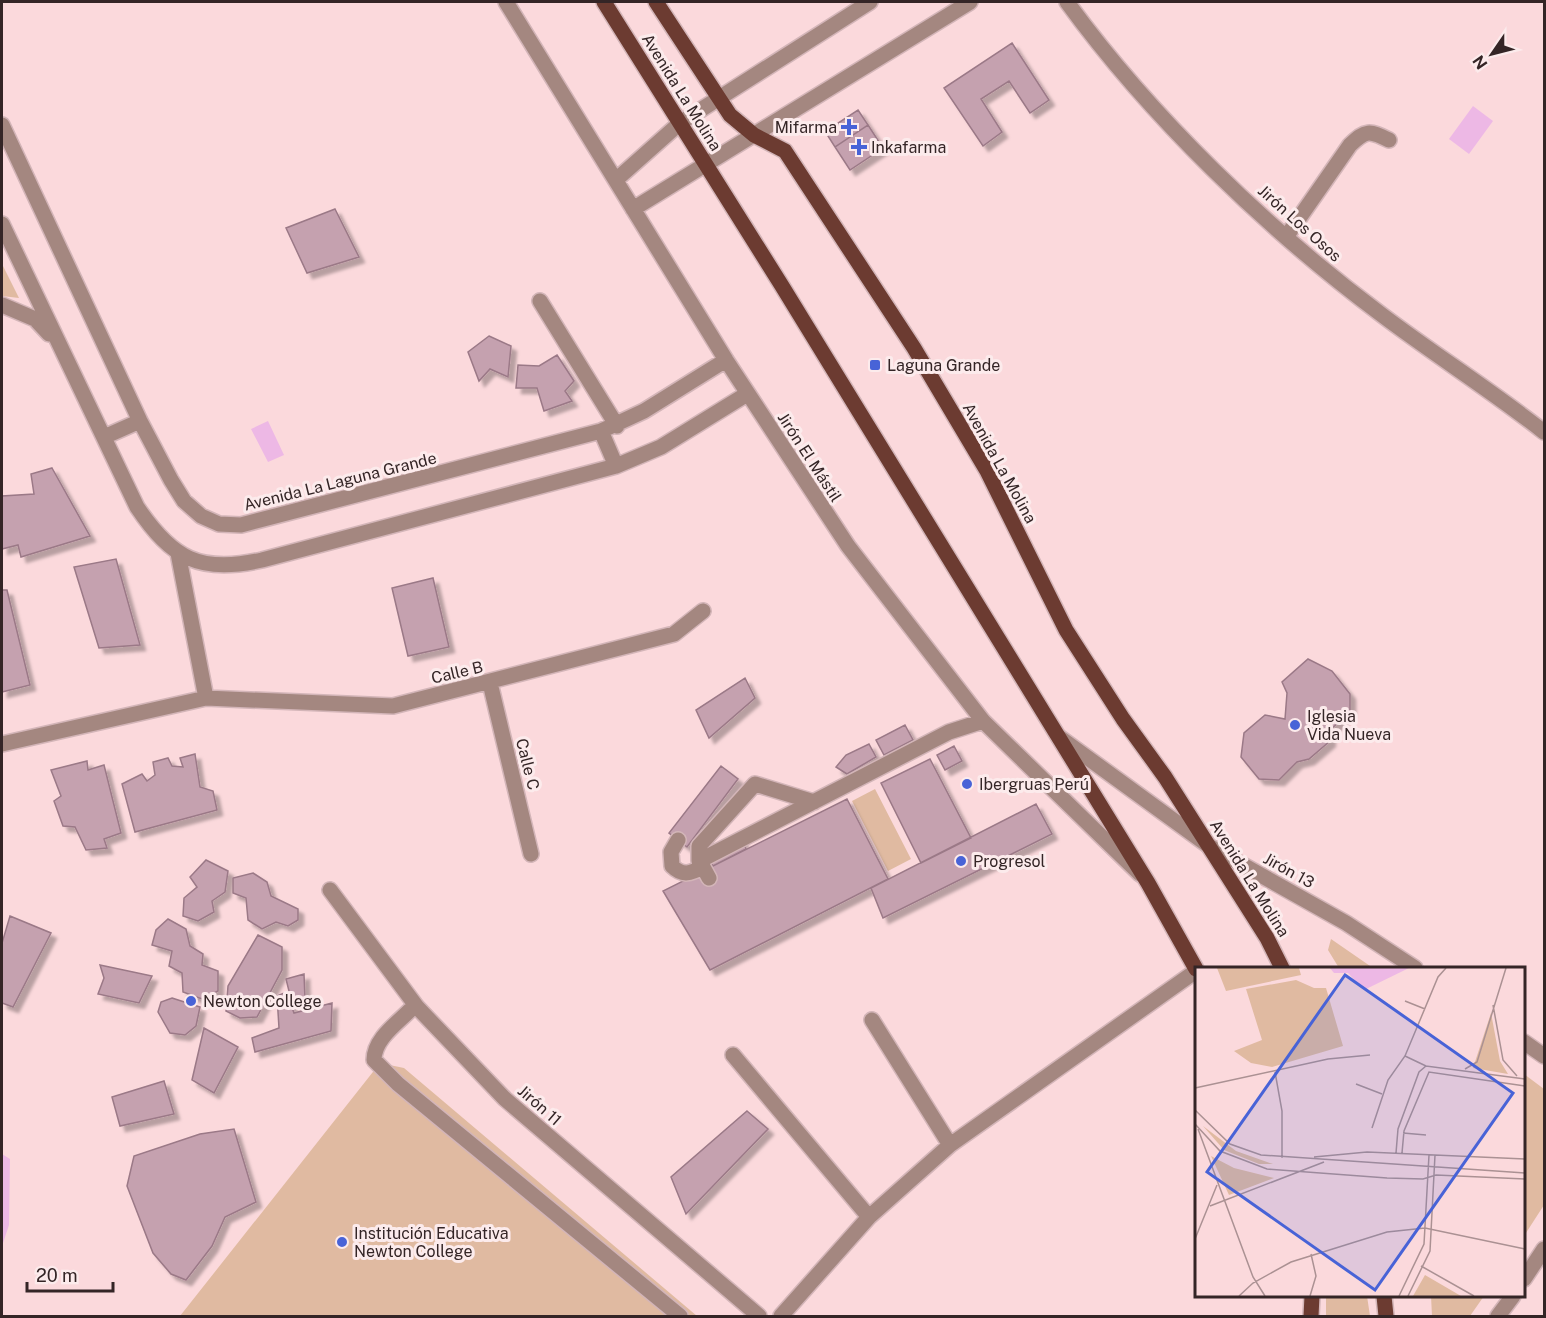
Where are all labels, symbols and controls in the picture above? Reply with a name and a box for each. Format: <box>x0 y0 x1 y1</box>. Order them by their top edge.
north arrow <box>1462 24 1522 84</box>
street label: Avenida La Molina <box>638 30 725 154</box>
text: N <box>1469 52 1491 73</box>
place label: Mifarma <box>775 118 837 137</box>
marker: Mifarma <box>842 120 856 134</box>
place label: Inkafarma <box>871 138 946 157</box>
marker: Inkafarma <box>852 140 866 154</box>
street label: Jirón Los Osos <box>1254 181 1345 266</box>
place label: Laguna Grande <box>887 356 1000 375</box>
marker: Laguna Grande <box>868 358 882 372</box>
street label: Avenida La Molina <box>959 400 1040 527</box>
street label: Jirón El Mástil <box>774 409 846 506</box>
street label: Avenida La Laguna Grande <box>242 448 438 515</box>
street label: Calle B <box>429 657 485 688</box>
place label: Iglesia Vida Nueva <box>1307 707 1391 744</box>
marker: Iglesia Vida Nueva <box>1288 718 1302 732</box>
street label: Calle C <box>512 736 543 792</box>
place label: Ibergruas Perú <box>979 775 1089 794</box>
marker: Ibergruas Perú <box>960 777 974 791</box>
street label: Avenida La Molina <box>1206 816 1293 940</box>
street label: Jirón 13 <box>1260 849 1317 892</box>
place label: Progresol <box>973 852 1046 871</box>
marker: Progresol <box>954 854 968 868</box>
inset map <box>1195 967 1525 1297</box>
place label: Newton College <box>203 992 321 1011</box>
marker: Newton College <box>184 994 198 1008</box>
street label: Jirón 11 <box>514 1081 565 1129</box>
place label: Institución Educativa Newton College <box>354 1224 509 1261</box>
marker: Institución Educativa Newton College <box>335 1235 349 1249</box>
scale bar <box>27 1255 112 1293</box>
text: 20 m <box>36 1265 78 1286</box>

